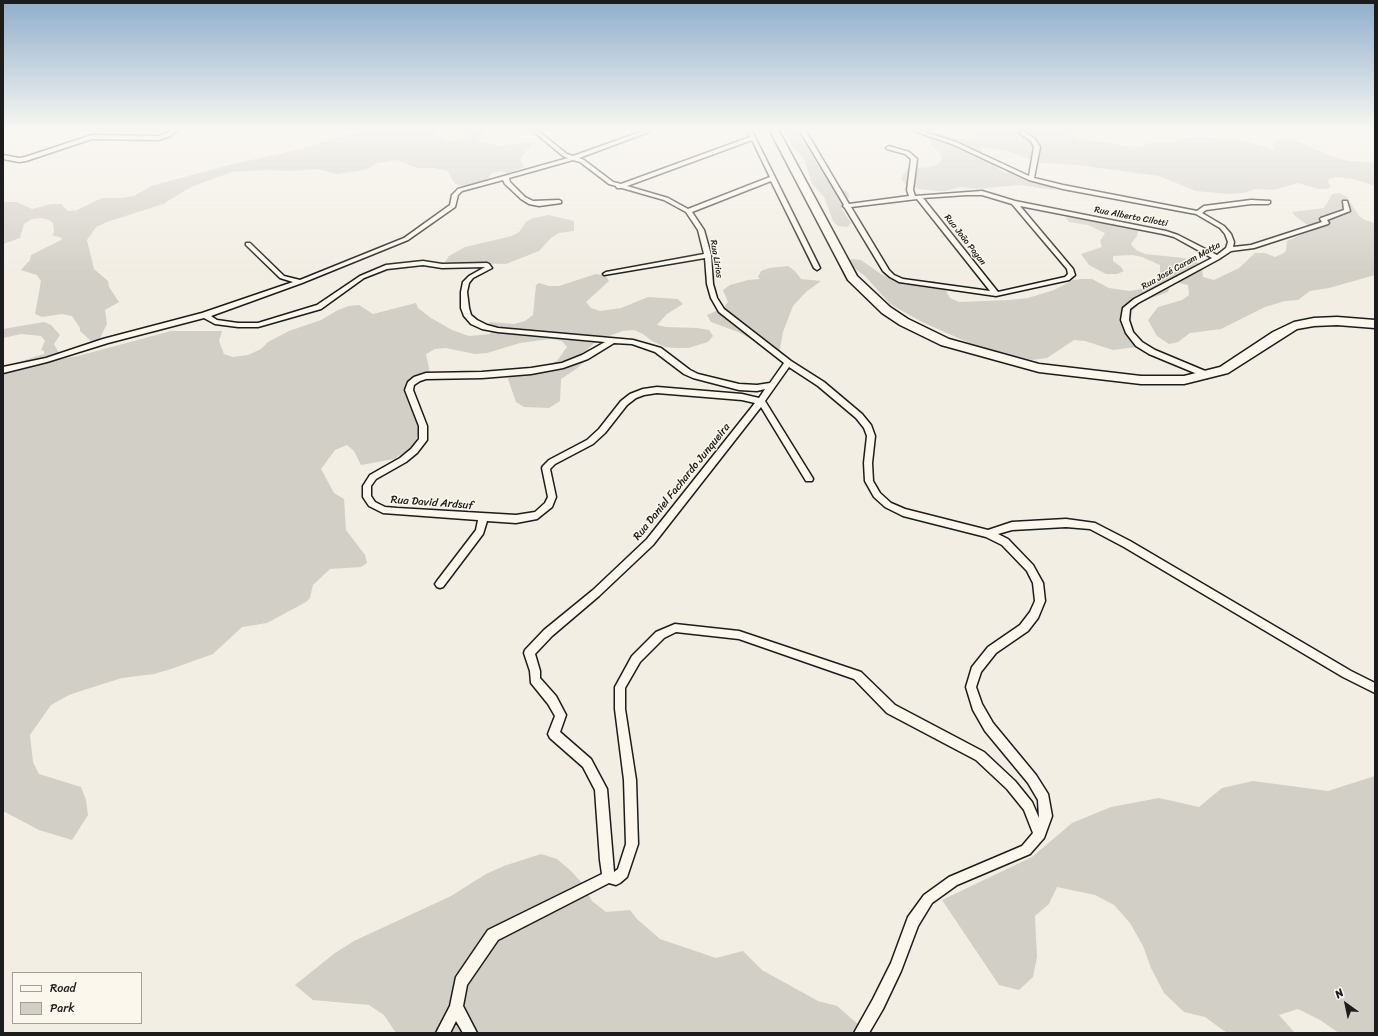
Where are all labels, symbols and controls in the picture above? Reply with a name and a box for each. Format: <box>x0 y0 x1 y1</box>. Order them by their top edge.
street label: Rua Alberto Cilotti <box>1093 205 1169 229</box>
street label: Rua João Pagan <box>942 213 988 267</box>
street label: Rua Lirios <box>708 239 724 279</box>
street label: Rua José Caram Matta <box>1140 240 1222 292</box>
street label: Rua Daniel Fachardo Junqueira <box>631 421 733 543</box>
street label: Rua David Ardsuf <box>390 494 474 512</box>
legend <box>12 972 142 1024</box>
text: Road <box>50 977 76 999</box>
text: N <box>1331 983 1348 1004</box>
north arrow <box>1326 984 1366 1024</box>
text: Park <box>50 997 75 1019</box>

